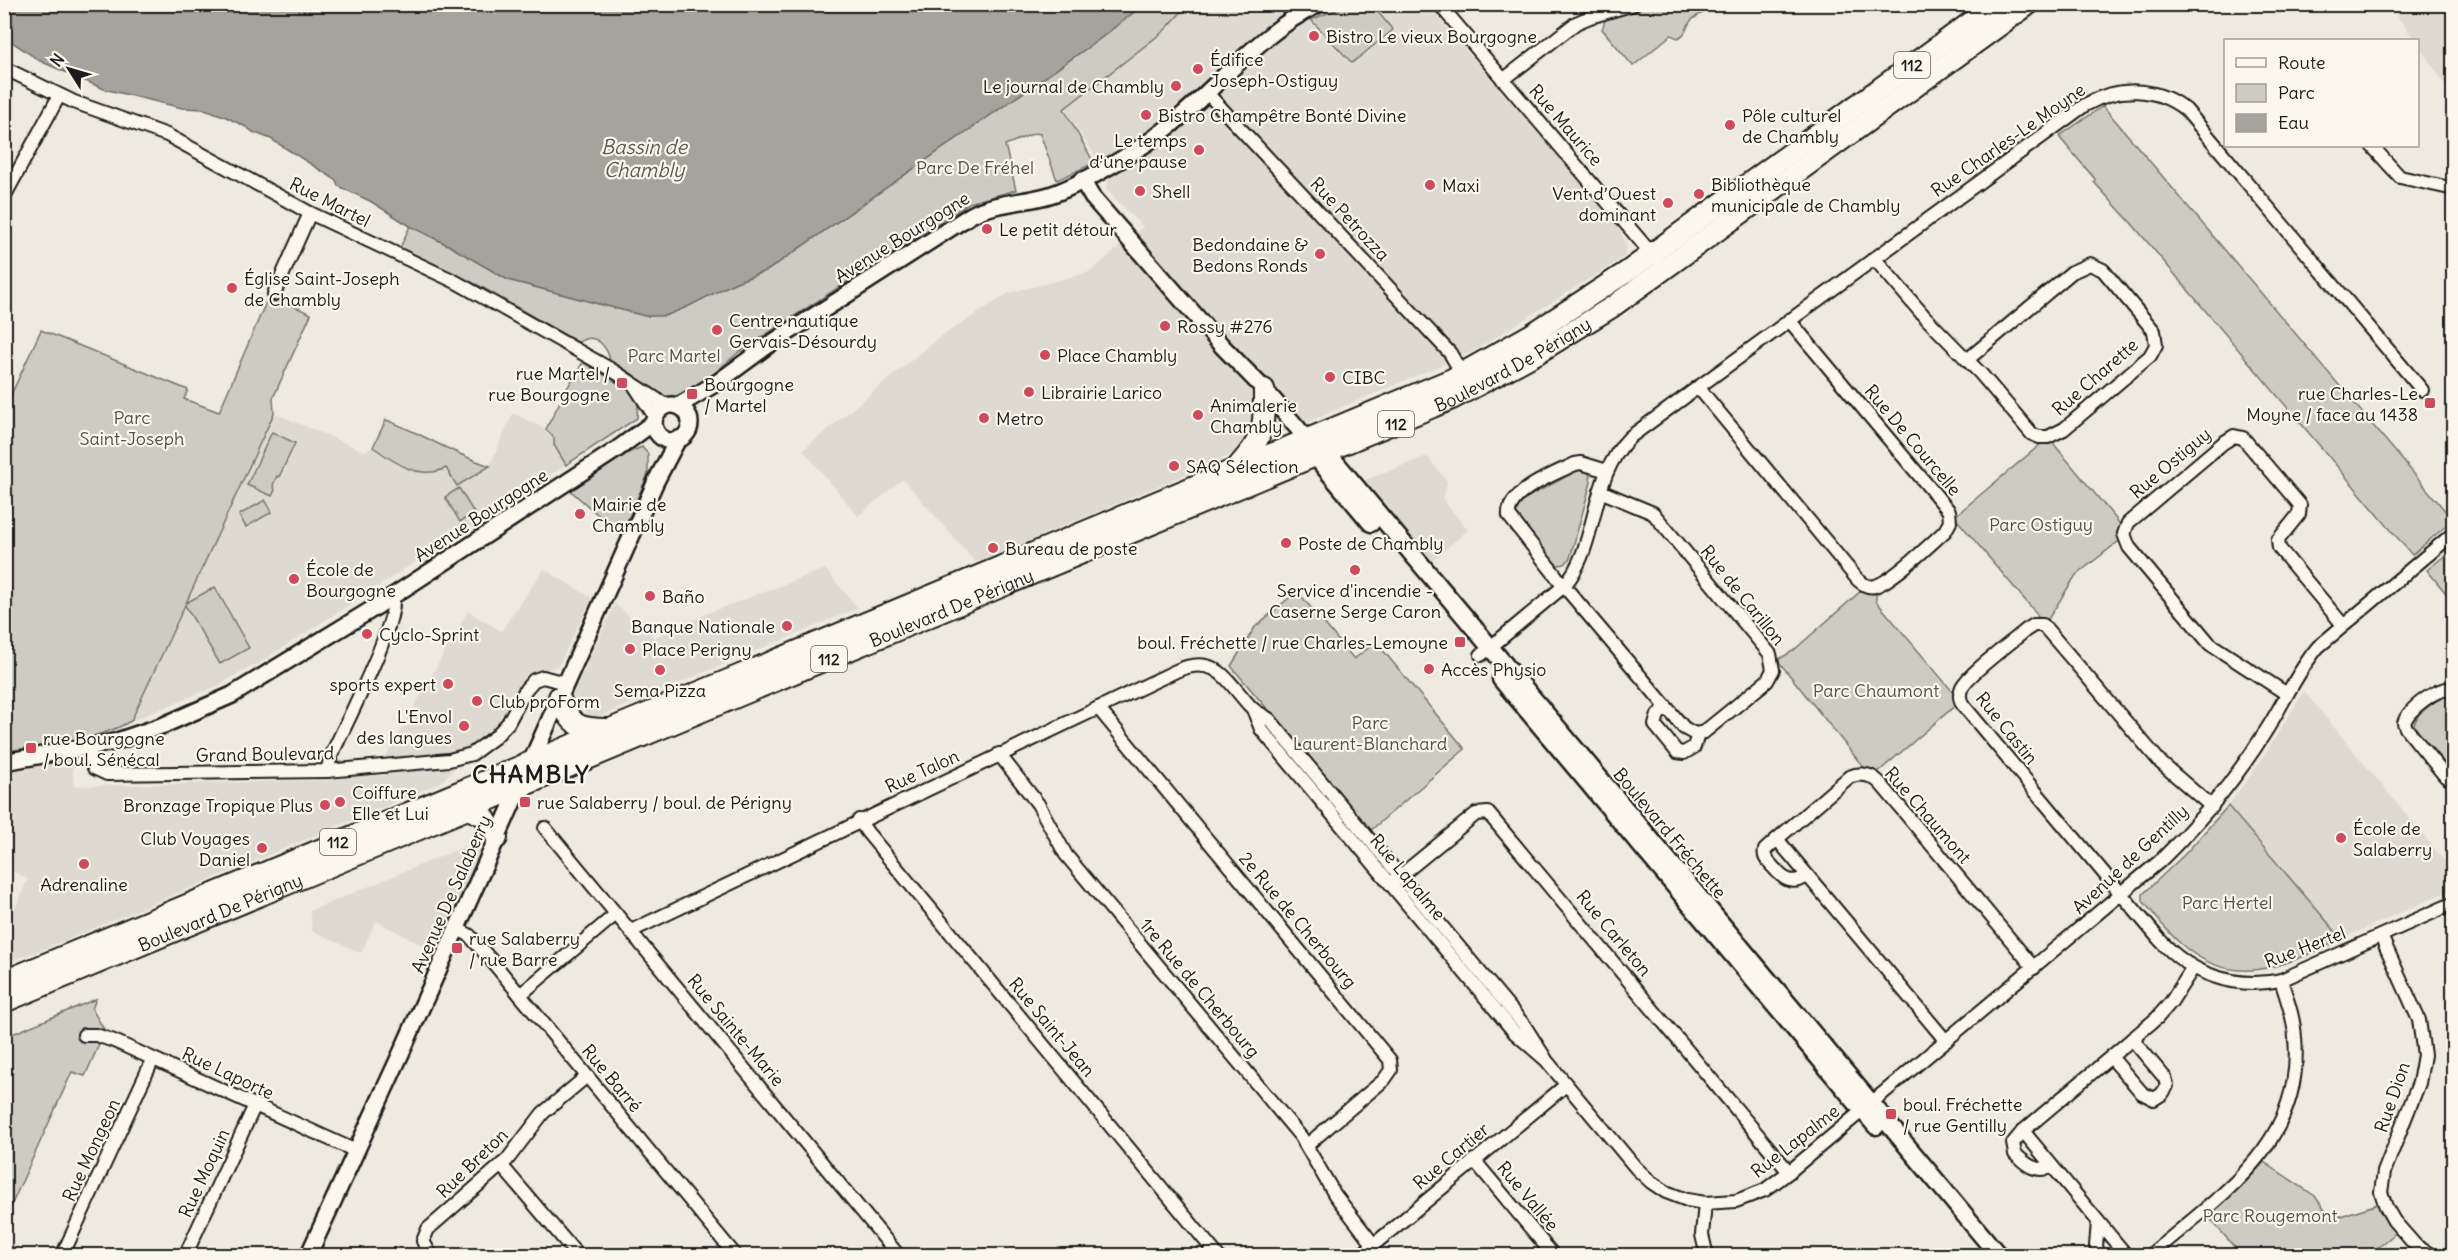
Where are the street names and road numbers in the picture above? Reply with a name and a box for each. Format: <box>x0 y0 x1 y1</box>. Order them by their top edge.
road number: 112 <box>1894 52 1930 78</box>
street label: Rue Charles-Le Moyne <box>1926 78 2090 202</box>
street label: Rue Maurice <box>1524 79 1608 171</box>
street label: Rue Martel <box>286 172 374 232</box>
street label: Rue Petrozza <box>1305 172 1395 266</box>
street label: Avenue Bourgogne <box>830 186 974 288</box>
street label: Boulevard De Périgny <box>1431 312 1595 417</box>
street label: Rue Charette <box>2047 333 2143 421</box>
street label: Rue De Courcelle <box>1860 380 1966 500</box>
road number: 112 <box>1378 411 1414 437</box>
street label: Rue Ostiguy <box>2125 422 2215 504</box>
street label: Avenue Bourgogne <box>410 463 552 567</box>
street label: Rue de Carillon <box>1696 540 1790 650</box>
street label: Boulevard De Périgny <box>866 563 1037 652</box>
road number: 112 <box>811 646 847 672</box>
street label: Rue Castin <box>1971 687 2043 769</box>
street label: Grand Boulevard <box>196 741 335 767</box>
street label: Rue Talon <box>881 744 963 798</box>
street label: Rue Chaumont <box>1880 762 1976 868</box>
street label: Boulevard Fréchette <box>1609 763 1731 903</box>
street label: Avenue de Gentilly <box>2067 799 2193 919</box>
street label: Avenue De Salaberry <box>406 811 496 977</box>
road number: 112 <box>320 829 356 855</box>
street label: Rue Lapalme <box>1365 829 1451 925</box>
street label: 2e Rue de Cherbourg <box>1234 847 1362 993</box>
street label: Boulevard De Périgny <box>134 868 306 956</box>
street label: Rue Carleton <box>1571 885 1657 981</box>
street label: 1re Rue de Cherbourg <box>1135 914 1265 1062</box>
street label: Rue Hertel <box>2261 921 2349 973</box>
street label: Rue Sainte-Marie <box>682 969 790 1091</box>
street label: Rue Saint-Jean <box>1004 973 1100 1081</box>
street label: Rue Barré <box>577 1039 647 1117</box>
street label: Rue Laporte <box>178 1042 278 1104</box>
street label: Rue Dion <box>2369 1059 2415 1135</box>
street label: Rue Mongeon <box>57 1095 125 1205</box>
street label: Rue Lapalme <box>1746 1099 1844 1183</box>
street label: Rue Cartier <box>1408 1117 1494 1194</box>
street label: Rue Breton <box>431 1123 513 1203</box>
street label: Rue Moquin <box>173 1125 235 1221</box>
street label: Rue Vallée <box>1492 1156 1564 1236</box>

